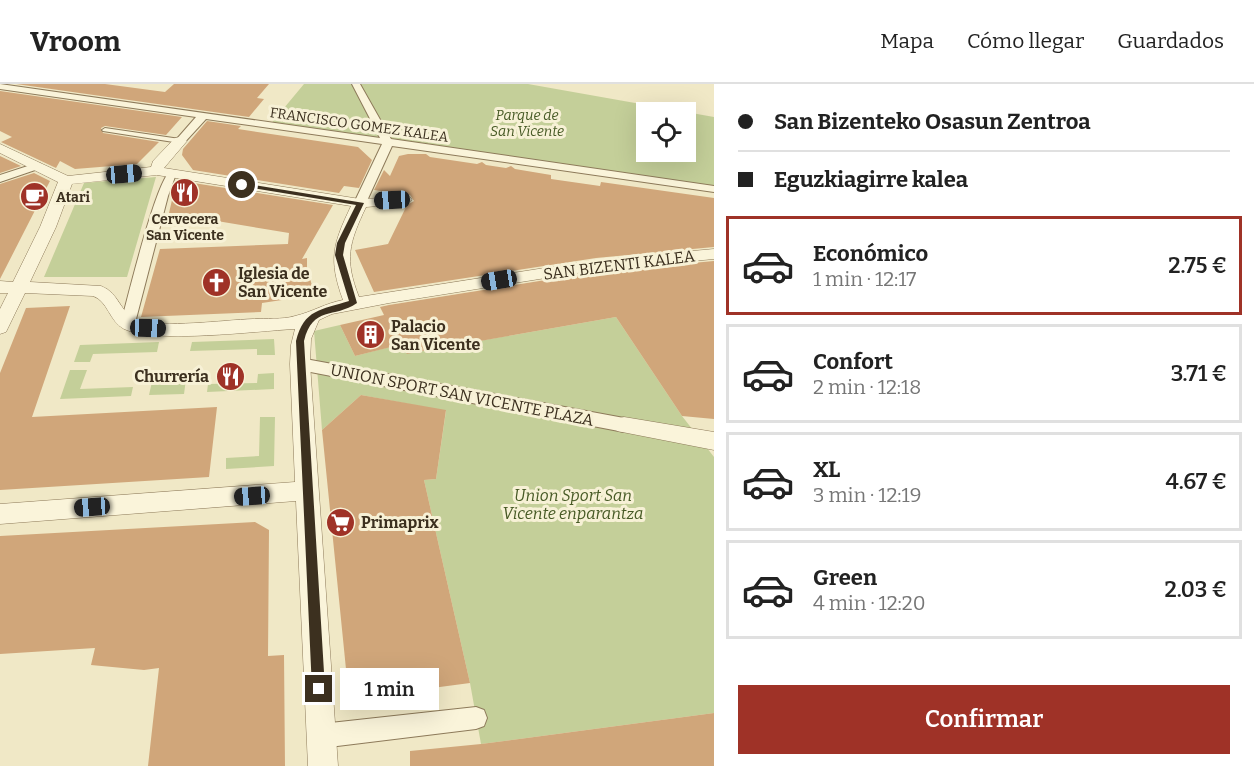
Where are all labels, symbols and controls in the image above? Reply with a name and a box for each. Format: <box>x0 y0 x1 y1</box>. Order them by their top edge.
text: Vroom <box>30 25 121 58</box>
text: Mapa <box>880 28 934 54</box>
text: Cómo llegar <box>967 28 1084 54</box>
text: Guardados <box>1117 28 1224 54</box>
map controls <box>636 102 696 162</box>
button: locate <box>636 102 696 162</box>
street label: FRANCISCO GOMEZ KALEA <box>269 104 449 146</box>
park label: Parque de San Vicente <box>490 107 564 140</box>
text: San Bizenteko Osasun Zentroa <box>774 108 1091 135</box>
car <box>105 163 143 185</box>
text: Eguzkiagirre kalea <box>774 166 968 193</box>
route start <box>228 171 255 198</box>
restaurant icon: Cervecera San Vicente <box>169 176 201 208</box>
cafe icon: Atari <box>19 181 51 213</box>
place label: Atari <box>56 189 90 206</box>
car <box>374 190 410 210</box>
place label: Cervecera San Vicente <box>146 211 224 244</box>
icon: car <box>741 239 795 293</box>
text: Económico <box>813 240 928 267</box>
street label: SAN BIZENTI KALEA <box>542 246 697 284</box>
text: 2.75 € <box>1168 252 1227 279</box>
place label: Iglesia de San Vicente <box>238 264 328 301</box>
church icon: Iglesia de San Vicente <box>201 266 233 298</box>
text: 1 min · 12:17 <box>813 267 916 291</box>
car <box>480 268 518 292</box>
place label: Palacio San Vicente <box>391 317 481 354</box>
car <box>130 318 166 338</box>
building icon: Palacio San Vicente <box>354 319 386 351</box>
icon: car <box>741 347 795 401</box>
text: Confort <box>813 348 893 375</box>
restaurant icon: Churrería <box>214 360 246 392</box>
street label: UNION SPORT SAN VICENTE PLAZA <box>329 360 596 430</box>
text: 3.71 € <box>1171 360 1227 387</box>
place label: Churrería <box>134 367 209 386</box>
text: 2 min · 12:18 <box>813 375 921 399</box>
icon: car <box>741 455 795 509</box>
text: XL <box>813 456 840 483</box>
text: 4.67 € <box>1165 468 1227 495</box>
text: 3 min · 12:19 <box>813 483 921 507</box>
car <box>233 486 271 506</box>
park label: Union Sport San Vicente enparantza <box>503 486 643 523</box>
car <box>73 497 111 517</box>
supermarket icon: Primaprix <box>324 506 356 538</box>
place label: Primaprix <box>361 513 439 532</box>
icon: car <box>741 563 795 617</box>
text: Green <box>813 564 877 591</box>
text: 2.03 € <box>1165 576 1227 603</box>
text: 4 min · 12:20 <box>813 591 926 615</box>
callout: 1 min <box>340 668 439 710</box>
route end <box>305 675 332 702</box>
text: 1 min <box>364 677 415 701</box>
button: Confirmar <box>738 685 1230 754</box>

